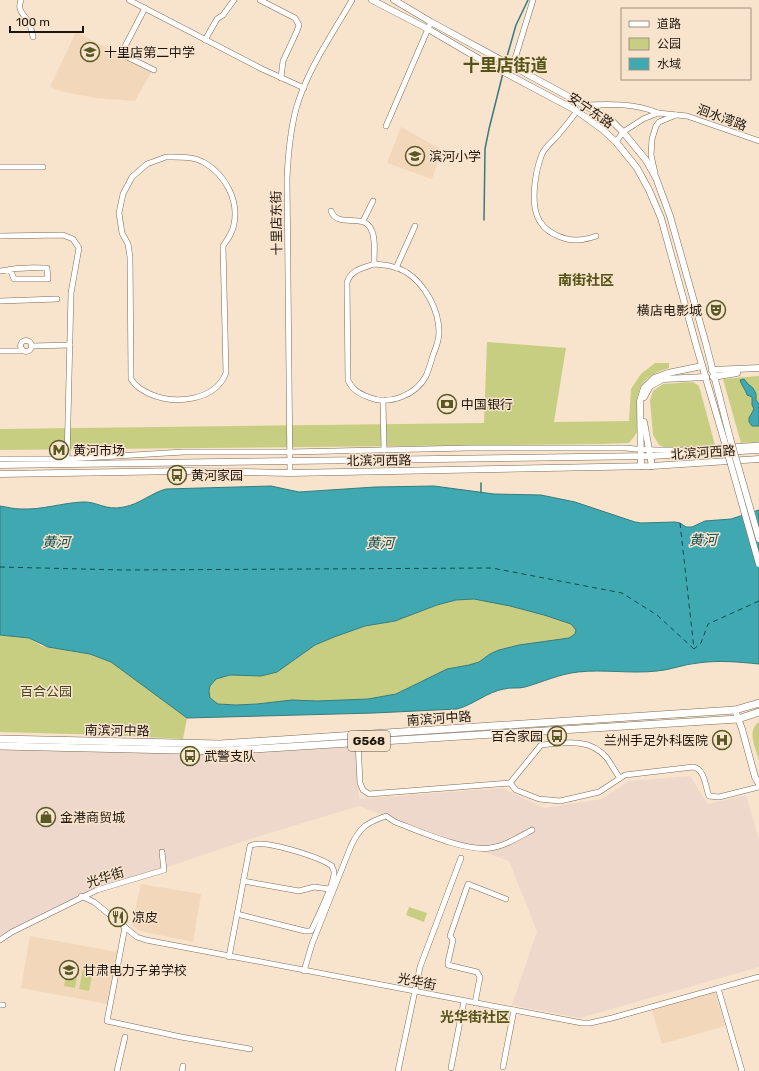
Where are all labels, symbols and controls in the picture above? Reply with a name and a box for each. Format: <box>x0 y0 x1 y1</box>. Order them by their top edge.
scale bar <box>10 8 83 34</box>
legend <box>621 8 751 80</box>
text: 100 m <box>16 15 50 29</box>
text: 道路 <box>657 17 681 31</box>
text: 公园 <box>657 37 681 51</box>
school or university icon: 十里店第二中学 <box>79 41 101 63</box>
place label: 十里店第二中学 <box>104 45 195 60</box>
district label: 十里店街道 <box>463 55 548 75</box>
text: 水域 <box>657 57 681 71</box>
street label: 安宁东路 <box>565 90 616 131</box>
street label: 洄水湾路 <box>695 102 749 133</box>
school or university icon: 滨河小学 <box>404 145 426 167</box>
place label: 滨河小学 <box>429 149 481 164</box>
street label: 十里店东街 <box>268 190 285 256</box>
district label: 南街社区 <box>558 272 614 289</box>
theatre icon: 横店电影城 <box>705 299 727 321</box>
place label: 横店电影城 <box>637 303 702 318</box>
bank icon: 中国银行 <box>436 393 458 415</box>
place label: 中国银行 <box>461 397 513 412</box>
metro station icon: 黄河市场 <box>48 439 70 461</box>
place label: 黄河市场 <box>73 443 125 458</box>
street label: 北滨河西路 <box>670 443 736 462</box>
street label: 北滨河西路 <box>346 452 412 469</box>
bus stop icon: 黄河家园 <box>166 464 188 486</box>
place label: 黄河家园 <box>191 468 243 483</box>
water label: 黄河 <box>689 532 720 549</box>
water label: 黄河 <box>42 534 73 551</box>
water label: 黄河 <box>366 535 397 552</box>
park label: 百合公园 <box>20 684 72 699</box>
street label: 南滨河中路 <box>406 709 472 728</box>
street label: 南滨河中路 <box>84 722 150 739</box>
bus stop icon: 百合家园 <box>546 725 568 747</box>
place label: 百合家园 <box>491 729 543 744</box>
hospital icon: 兰州手足外科医院 <box>711 729 733 751</box>
road number: G568 <box>348 731 390 751</box>
place label: 兰州手足外科医院 <box>604 733 708 748</box>
bus stop icon: 武警支队 <box>179 745 201 767</box>
place label: 武警支队 <box>204 749 256 764</box>
shop icon: 金港商贸城 <box>35 806 57 828</box>
place label: 金港商贸城 <box>60 810 125 825</box>
street label: 光华街 <box>84 864 126 891</box>
restaurant icon: 凉皮 <box>107 906 129 928</box>
place label: 凉皮 <box>132 910 158 925</box>
school or university icon: 甘肃电力子弟学校 <box>58 959 80 981</box>
place label: 甘肃电力子弟学校 <box>83 963 187 978</box>
street label: 光华街 <box>396 970 437 993</box>
district label: 光华街社区 <box>440 1009 510 1026</box>

